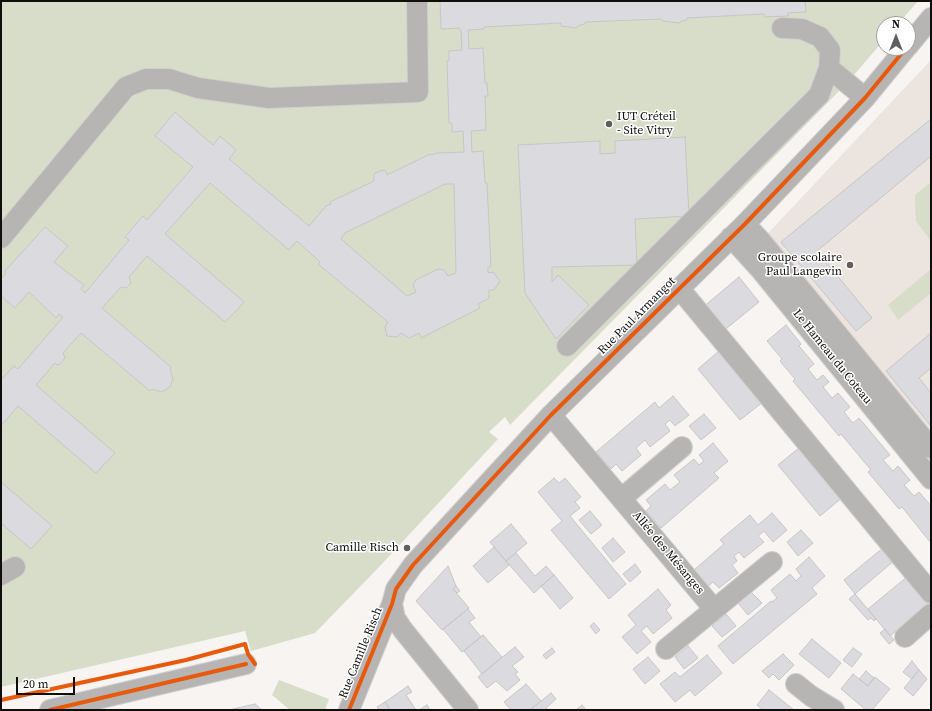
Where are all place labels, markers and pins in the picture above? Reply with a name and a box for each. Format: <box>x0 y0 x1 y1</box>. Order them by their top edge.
place label: IUT Créteil - Site Vitry <box>617 110 676 138</box>
marker: IUT Créteil - Site Vitry <box>604 119 614 129</box>
place label: Groupe scolaire Paul Langevin <box>758 251 842 279</box>
marker: Groupe scolaire Paul Langevin <box>845 260 855 270</box>
place label: Camille Risch <box>325 541 399 555</box>
marker: Camille Risch <box>402 543 412 553</box>

